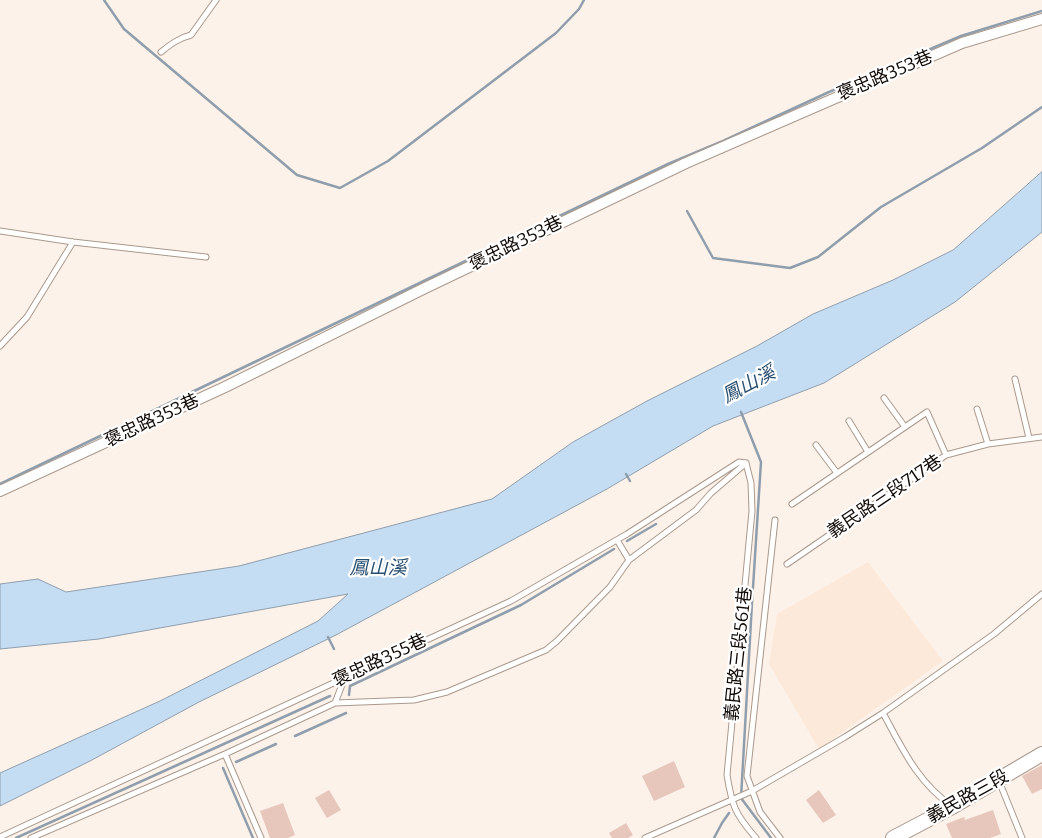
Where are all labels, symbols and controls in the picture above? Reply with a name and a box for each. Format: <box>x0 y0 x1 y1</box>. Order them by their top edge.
street label: 褒忠路353巷 <box>834 46 936 106</box>
street label: 褒忠路353巷 <box>466 212 566 276</box>
water label: 鳳山溪 <box>718 362 780 408</box>
street label: 褒忠路353巷 <box>101 390 203 452</box>
street label: 義民路三段717巷 <box>824 451 946 543</box>
water label: 鳳山溪 <box>350 558 406 580</box>
street label: 義民路三段561巷 <box>721 586 757 722</box>
street label: 褒忠路355巷 <box>329 630 431 692</box>
street label: 義民路三段 <box>923 766 1013 828</box>

